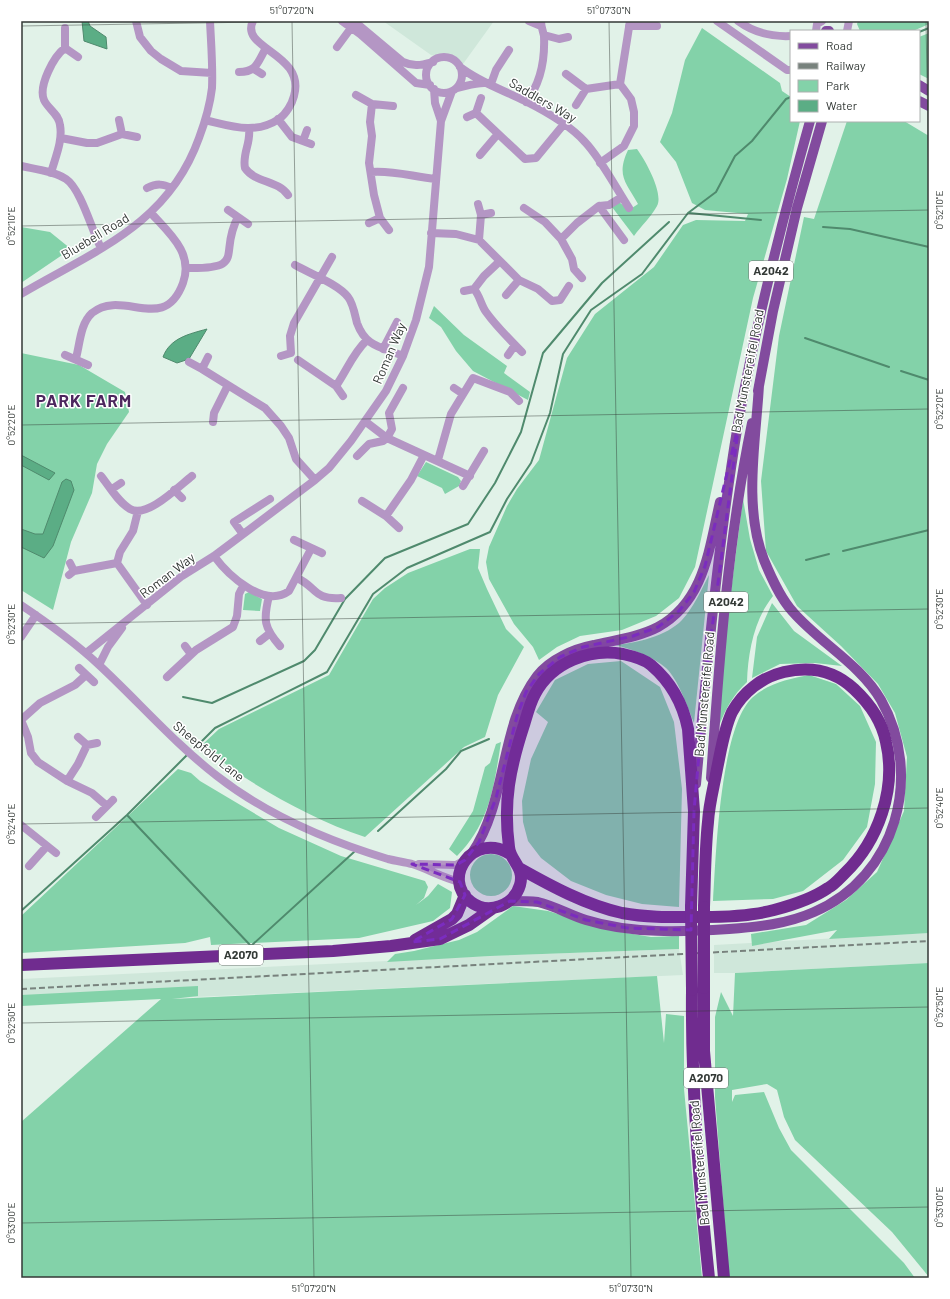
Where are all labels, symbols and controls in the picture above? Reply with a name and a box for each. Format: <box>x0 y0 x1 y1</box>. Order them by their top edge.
text: 51°07'20"N <box>270 4 314 16</box>
text: 51°07'30"N <box>587 4 631 16</box>
legend <box>790 30 920 122</box>
text: Road <box>826 38 853 52</box>
text: Railway <box>826 58 866 72</box>
street label: Saddlers Way <box>506 74 580 126</box>
text: Park <box>826 78 850 92</box>
text: Water <box>826 98 858 112</box>
text: 0°52'10"E <box>933 190 945 230</box>
text: 0°52'10"E <box>5 206 17 246</box>
street label: Bluebell Road <box>58 209 132 263</box>
road number: A2042 <box>749 261 793 281</box>
street label: Bad Munstereifel Road <box>727 308 767 434</box>
street label: Roman Way <box>369 320 409 386</box>
text: 0°52'20"E <box>933 389 945 429</box>
district label: PARK FARM <box>36 390 132 410</box>
text: 0°52'20"E <box>5 405 17 445</box>
street label: Roman Way <box>136 549 198 601</box>
text: 0°52'30"E <box>933 589 945 629</box>
road number: A2042 <box>704 592 748 612</box>
text: 0°52'30"E <box>5 604 17 644</box>
street label: Bad Munstereifel Road <box>691 631 717 757</box>
street label: Sheepfold Lane <box>170 717 248 785</box>
text: 0°52'40"E <box>933 787 945 829</box>
text: 0°52'40"E <box>5 803 17 845</box>
road number: A2070 <box>219 945 263 965</box>
text: 0°52'50"E <box>933 987 945 1027</box>
text: 0°52'50"E <box>5 1003 17 1043</box>
road number: A2070 <box>684 1068 728 1088</box>
street label: Bad Munstereifel Road <box>686 1100 712 1226</box>
text: 0°53'00"E <box>933 1186 945 1228</box>
text: 0°53'00"E <box>5 1202 17 1244</box>
text: 51°07'20"N <box>292 1282 336 1294</box>
text: 51°07'30"N <box>609 1282 653 1294</box>

